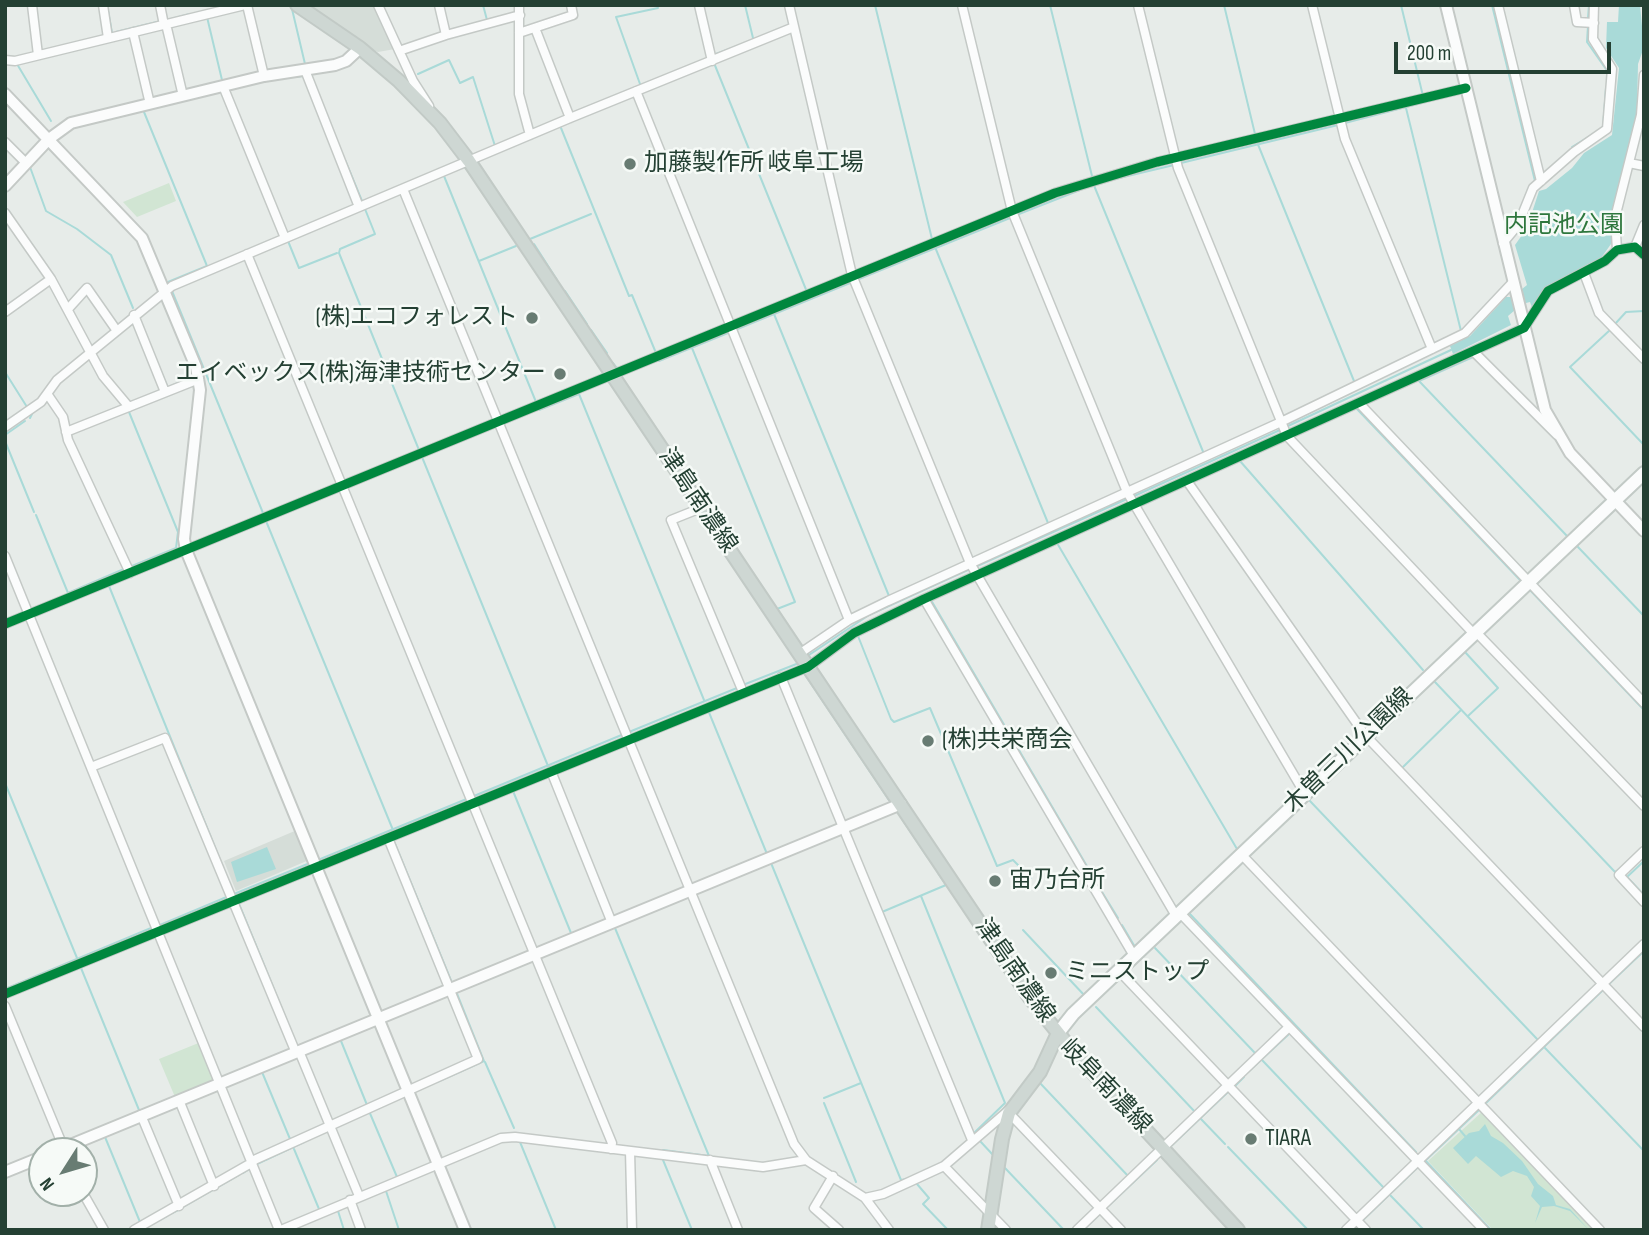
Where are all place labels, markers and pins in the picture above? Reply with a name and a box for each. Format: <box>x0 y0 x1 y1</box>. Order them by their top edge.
place label: 加藤製作所 岐阜工場 <box>644 150 864 178</box>
marker: 加藤製作所 岐阜工場 <box>622 156 638 172</box>
place label: (株)エコフォレスト <box>316 304 518 332</box>
marker: (株)エコフォレスト <box>524 310 540 326</box>
place label: エイベックス(株)海津技術センター <box>176 360 546 388</box>
marker: エイベックス(株)海津技術センター <box>552 366 568 382</box>
place label: (株)共栄商会 <box>942 727 1072 755</box>
marker: (株)共栄商会 <box>920 733 936 749</box>
place label: 宙乃台所 <box>1009 867 1105 895</box>
marker: 宙乃台所 <box>987 873 1003 889</box>
place label: ミニストップ <box>1065 959 1209 987</box>
marker: ミニストップ <box>1043 965 1059 981</box>
place label: TIARA <box>1265 1125 1311 1153</box>
marker: TIARA <box>1243 1131 1259 1147</box>

